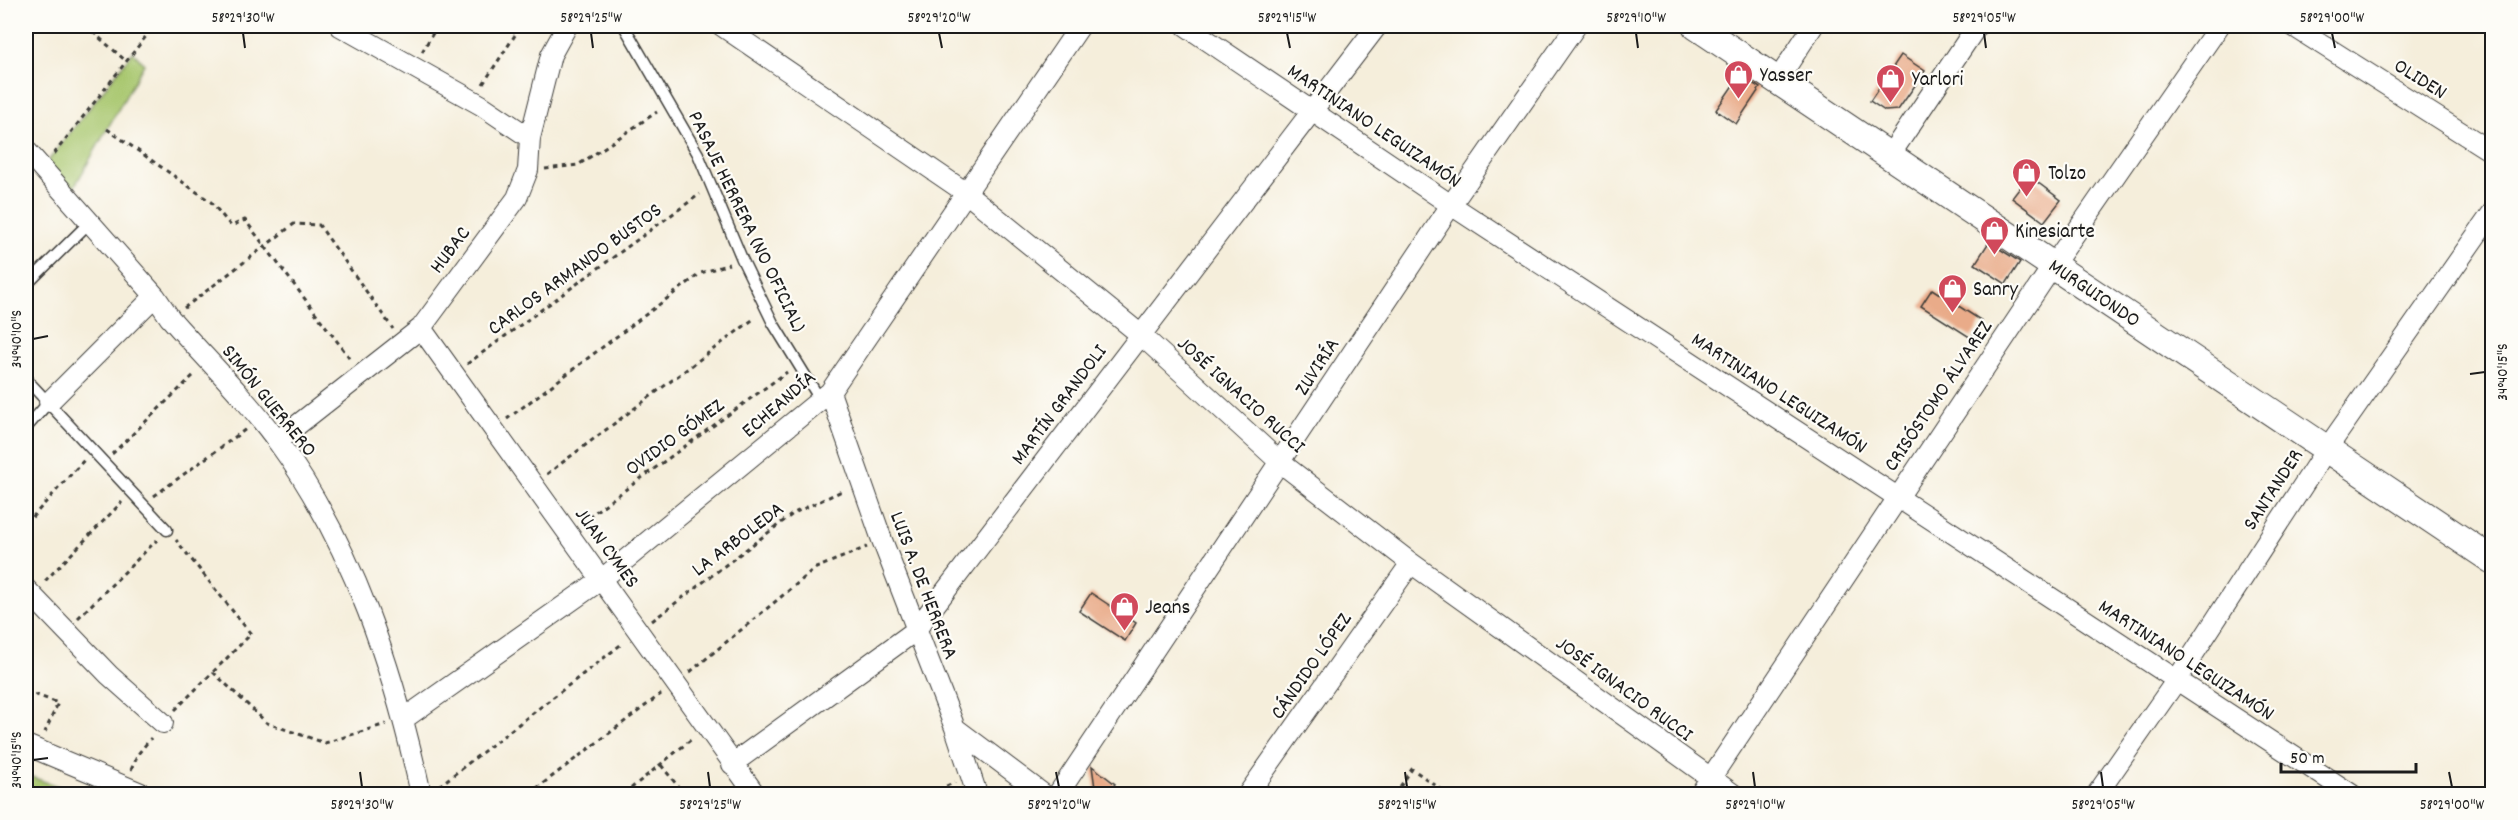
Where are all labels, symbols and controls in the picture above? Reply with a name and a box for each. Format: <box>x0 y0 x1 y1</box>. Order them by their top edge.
text: 58°29'30"W <box>212 8 275 30</box>
text: 58°29'25"W <box>560 8 622 30</box>
text: 58°29'20"W <box>908 8 971 30</box>
text: 58°29'15"W <box>1258 8 1317 30</box>
text: 58°29'10"W <box>1606 8 1666 30</box>
text: 58°29'05"W <box>1952 8 2016 30</box>
text: 58°29'00"W <box>2300 8 2365 30</box>
street label: OLIDEN <box>2387 52 2452 109</box>
street label: MARTINIANO LEGUIZAMÓN <box>1280 58 1467 197</box>
shop icon: Yasser <box>1723 58 1755 100</box>
place label: Yasser <box>1760 62 1812 92</box>
shop icon: Yarlori <box>1875 62 1907 104</box>
place label: Yarlori <box>1912 66 1963 96</box>
street label: PASAJE HERRERA (NO OFICIAL) <box>679 106 812 338</box>
shop icon: Tolzo <box>2011 156 2043 198</box>
place label: Tolzo <box>2048 160 2086 190</box>
street label: CARLOS ARMANDO BUSTOS <box>482 197 669 344</box>
shop icon: Kinesiarte <box>1978 214 2010 256</box>
place label: Kinesiarte <box>2015 218 2095 248</box>
street label: HUBAC <box>424 221 479 281</box>
street label: MURGUIONDO <box>2041 253 2145 336</box>
shop icon: Sanry <box>1936 272 1968 314</box>
place label: Sanry <box>1973 276 2019 306</box>
text: 34°40'10"S <box>7 310 29 368</box>
street label: CRISÓSTOMO ÁLVAREZ <box>1878 314 2002 478</box>
street label: MARTINIANO LEGUIZAMÓN <box>1684 326 1872 463</box>
street label: JOSÉ IGNACIO RUCCI <box>1169 330 1311 462</box>
street label: ZUVIRÍA <box>1289 333 1348 402</box>
street label: SIMÓN GUERRERO <box>213 339 323 465</box>
street label: MARTÍN GRANDOLI <box>1005 339 1116 472</box>
text: 34°40'15"S <box>2493 343 2515 401</box>
street label: ECHEANDÍA <box>736 364 824 446</box>
street label: OVIDIO GÓMEZ <box>620 392 732 485</box>
street label: SANTANDER <box>2237 444 2312 537</box>
street label: LA ARBOLEDA <box>686 496 791 585</box>
street label: JUAN CYMES <box>566 502 645 595</box>
street label: LUIS A. DE HERRERA <box>880 508 964 664</box>
shop icon: Jeans <box>1108 590 1140 632</box>
street label: MARTINIANO LEGUIZAMÓN <box>2091 593 2279 730</box>
place label: Jeans <box>1145 594 1190 624</box>
street label: CÁNDIDO LÓPEZ <box>1264 606 1361 727</box>
street label: JOSÉ IGNACIO RUCCI <box>1548 630 1699 751</box>
text: 34°40'15"S <box>7 731 29 789</box>
scale bar <box>2281 736 2416 774</box>
text: 50 m <box>2290 747 2325 772</box>
text: 58°29'30"W <box>331 795 394 817</box>
text: 58°29'25"W <box>679 795 741 817</box>
text: 58°29'20"W <box>1028 795 1091 817</box>
text: 58°29'15"W <box>1378 795 1437 817</box>
text: 58°29'10"W <box>1725 795 1785 817</box>
text: 58°29'05"W <box>2071 795 2135 817</box>
text: 58°29'00"W <box>2420 795 2485 817</box>

